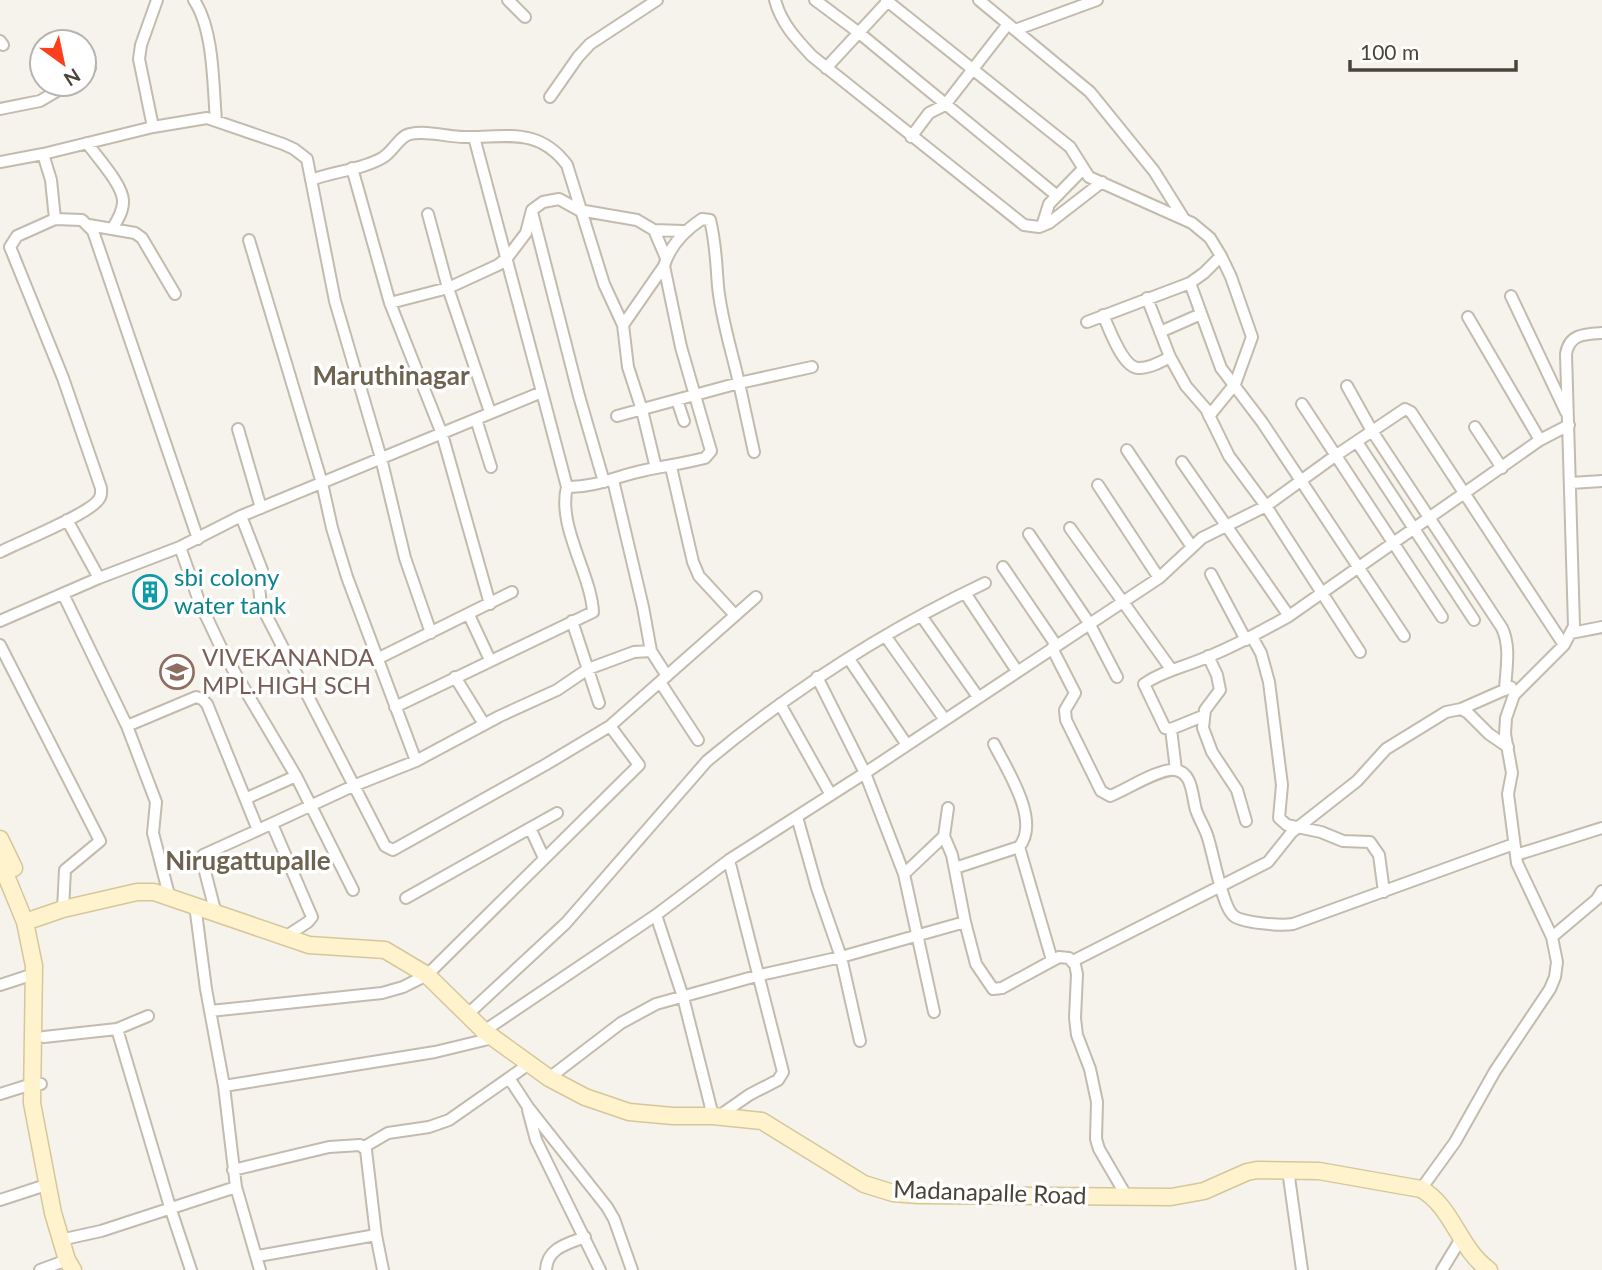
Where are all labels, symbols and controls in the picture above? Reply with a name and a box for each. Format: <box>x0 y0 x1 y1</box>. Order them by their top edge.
north arrow <box>28 28 98 98</box>
scale bar <box>1350 28 1516 72</box>
text: 100 m <box>1360 39 1419 64</box>
text: N <box>60 64 85 91</box>
district label: Maruthinagar <box>312 359 470 391</box>
place label: sbi colony water tank <box>174 562 287 619</box>
building icon: sbi colony water tank <box>131 573 169 611</box>
place label: VIVEKANANDA MPL.HIGH SCH <box>202 642 375 699</box>
school or university icon: VIVEKANANDA MPL.HIGH SCH <box>158 653 196 691</box>
district label: Nirugattupalle <box>165 844 331 876</box>
street label: Madanapalle Road <box>893 1174 1087 1209</box>

